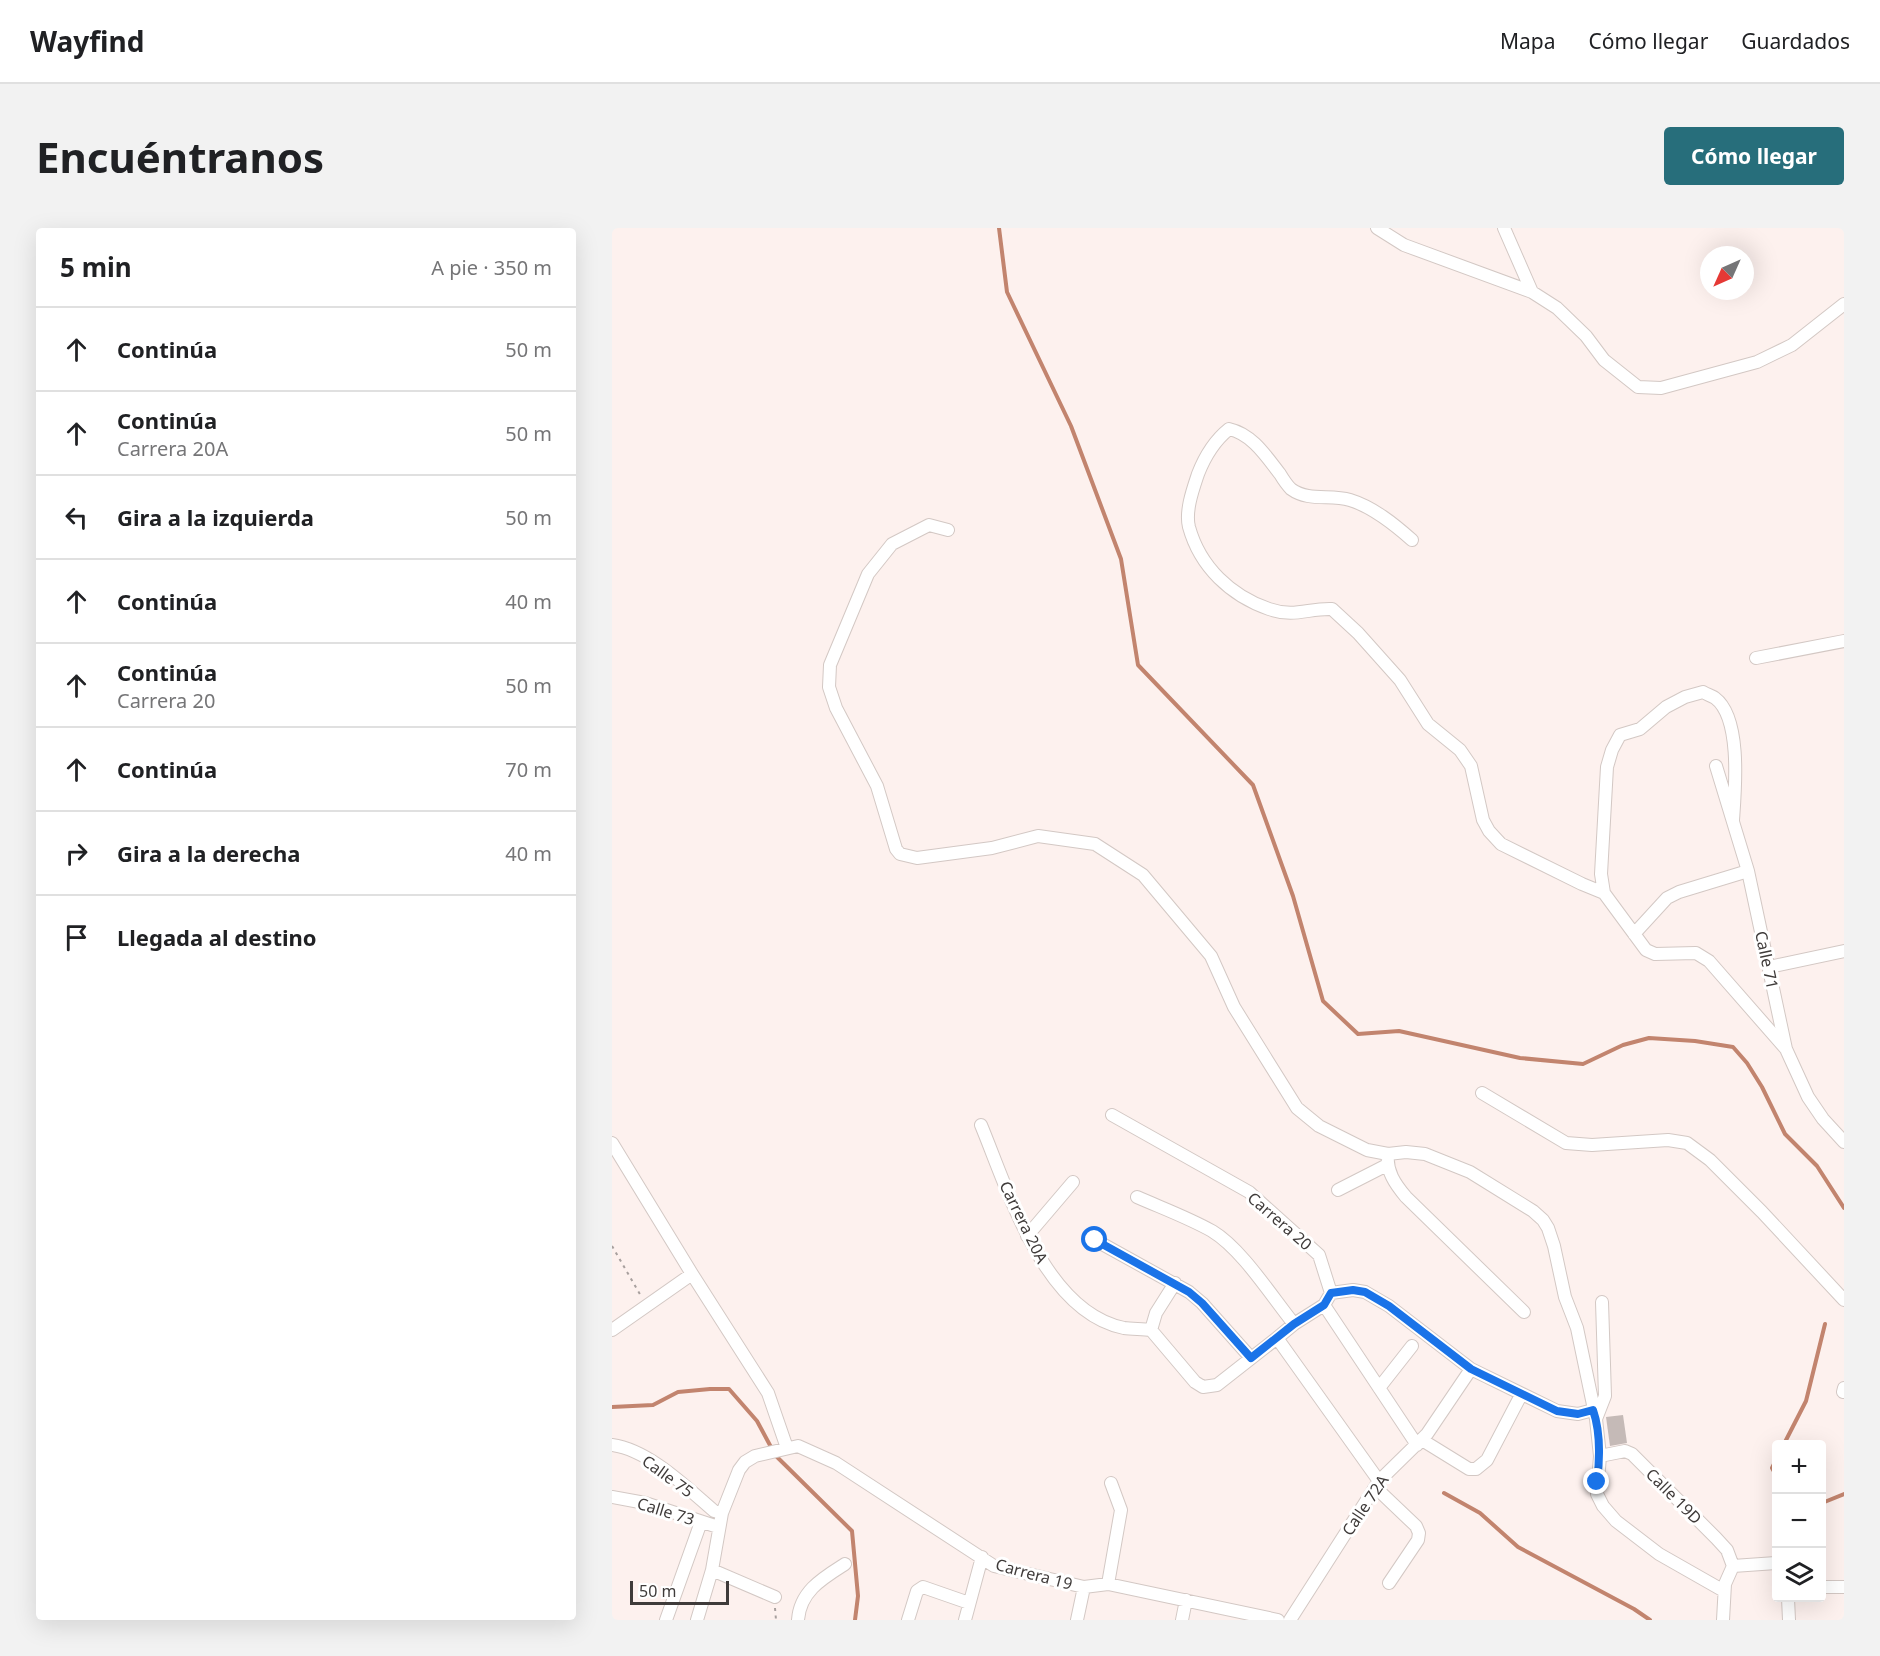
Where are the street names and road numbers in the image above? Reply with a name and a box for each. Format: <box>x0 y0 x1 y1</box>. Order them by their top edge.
street label: Calle 71 <box>1750 929 1784 991</box>
street label: Carrera 20A <box>995 1177 1054 1267</box>
street label: Carrera 20 <box>1243 1187 1317 1255</box>
street label: Calle 75 <box>638 1450 698 1502</box>
street label: Calle 19D <box>1641 1463 1707 1529</box>
street label: Calle 72A <box>1337 1470 1394 1540</box>
street label: Calle 73 <box>635 1492 697 1530</box>
street label: Carrera 19 <box>993 1553 1075 1595</box>

